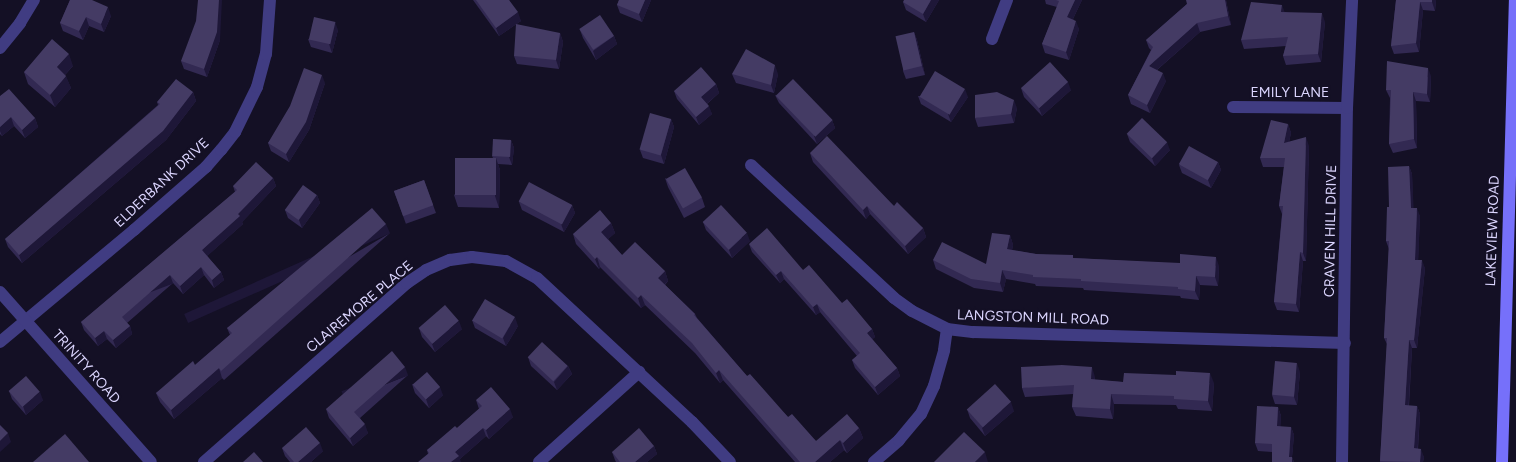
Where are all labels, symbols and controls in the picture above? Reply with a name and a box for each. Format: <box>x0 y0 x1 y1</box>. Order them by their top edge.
street label: EMILY LANE <box>1251 85 1329 101</box>
street label: ELDERBANK DRIVE <box>111 135 213 231</box>
street label: CRAVEN HILL DRIVE <box>1321 165 1341 297</box>
street label: LAKEVIEW ROAD <box>1483 175 1503 287</box>
street label: CLAIREMORE PLACE <box>303 258 417 356</box>
street label: LANGSTON MILL ROAD <box>957 307 1109 329</box>
street label: TRINITY ROAD <box>49 327 123 407</box>

